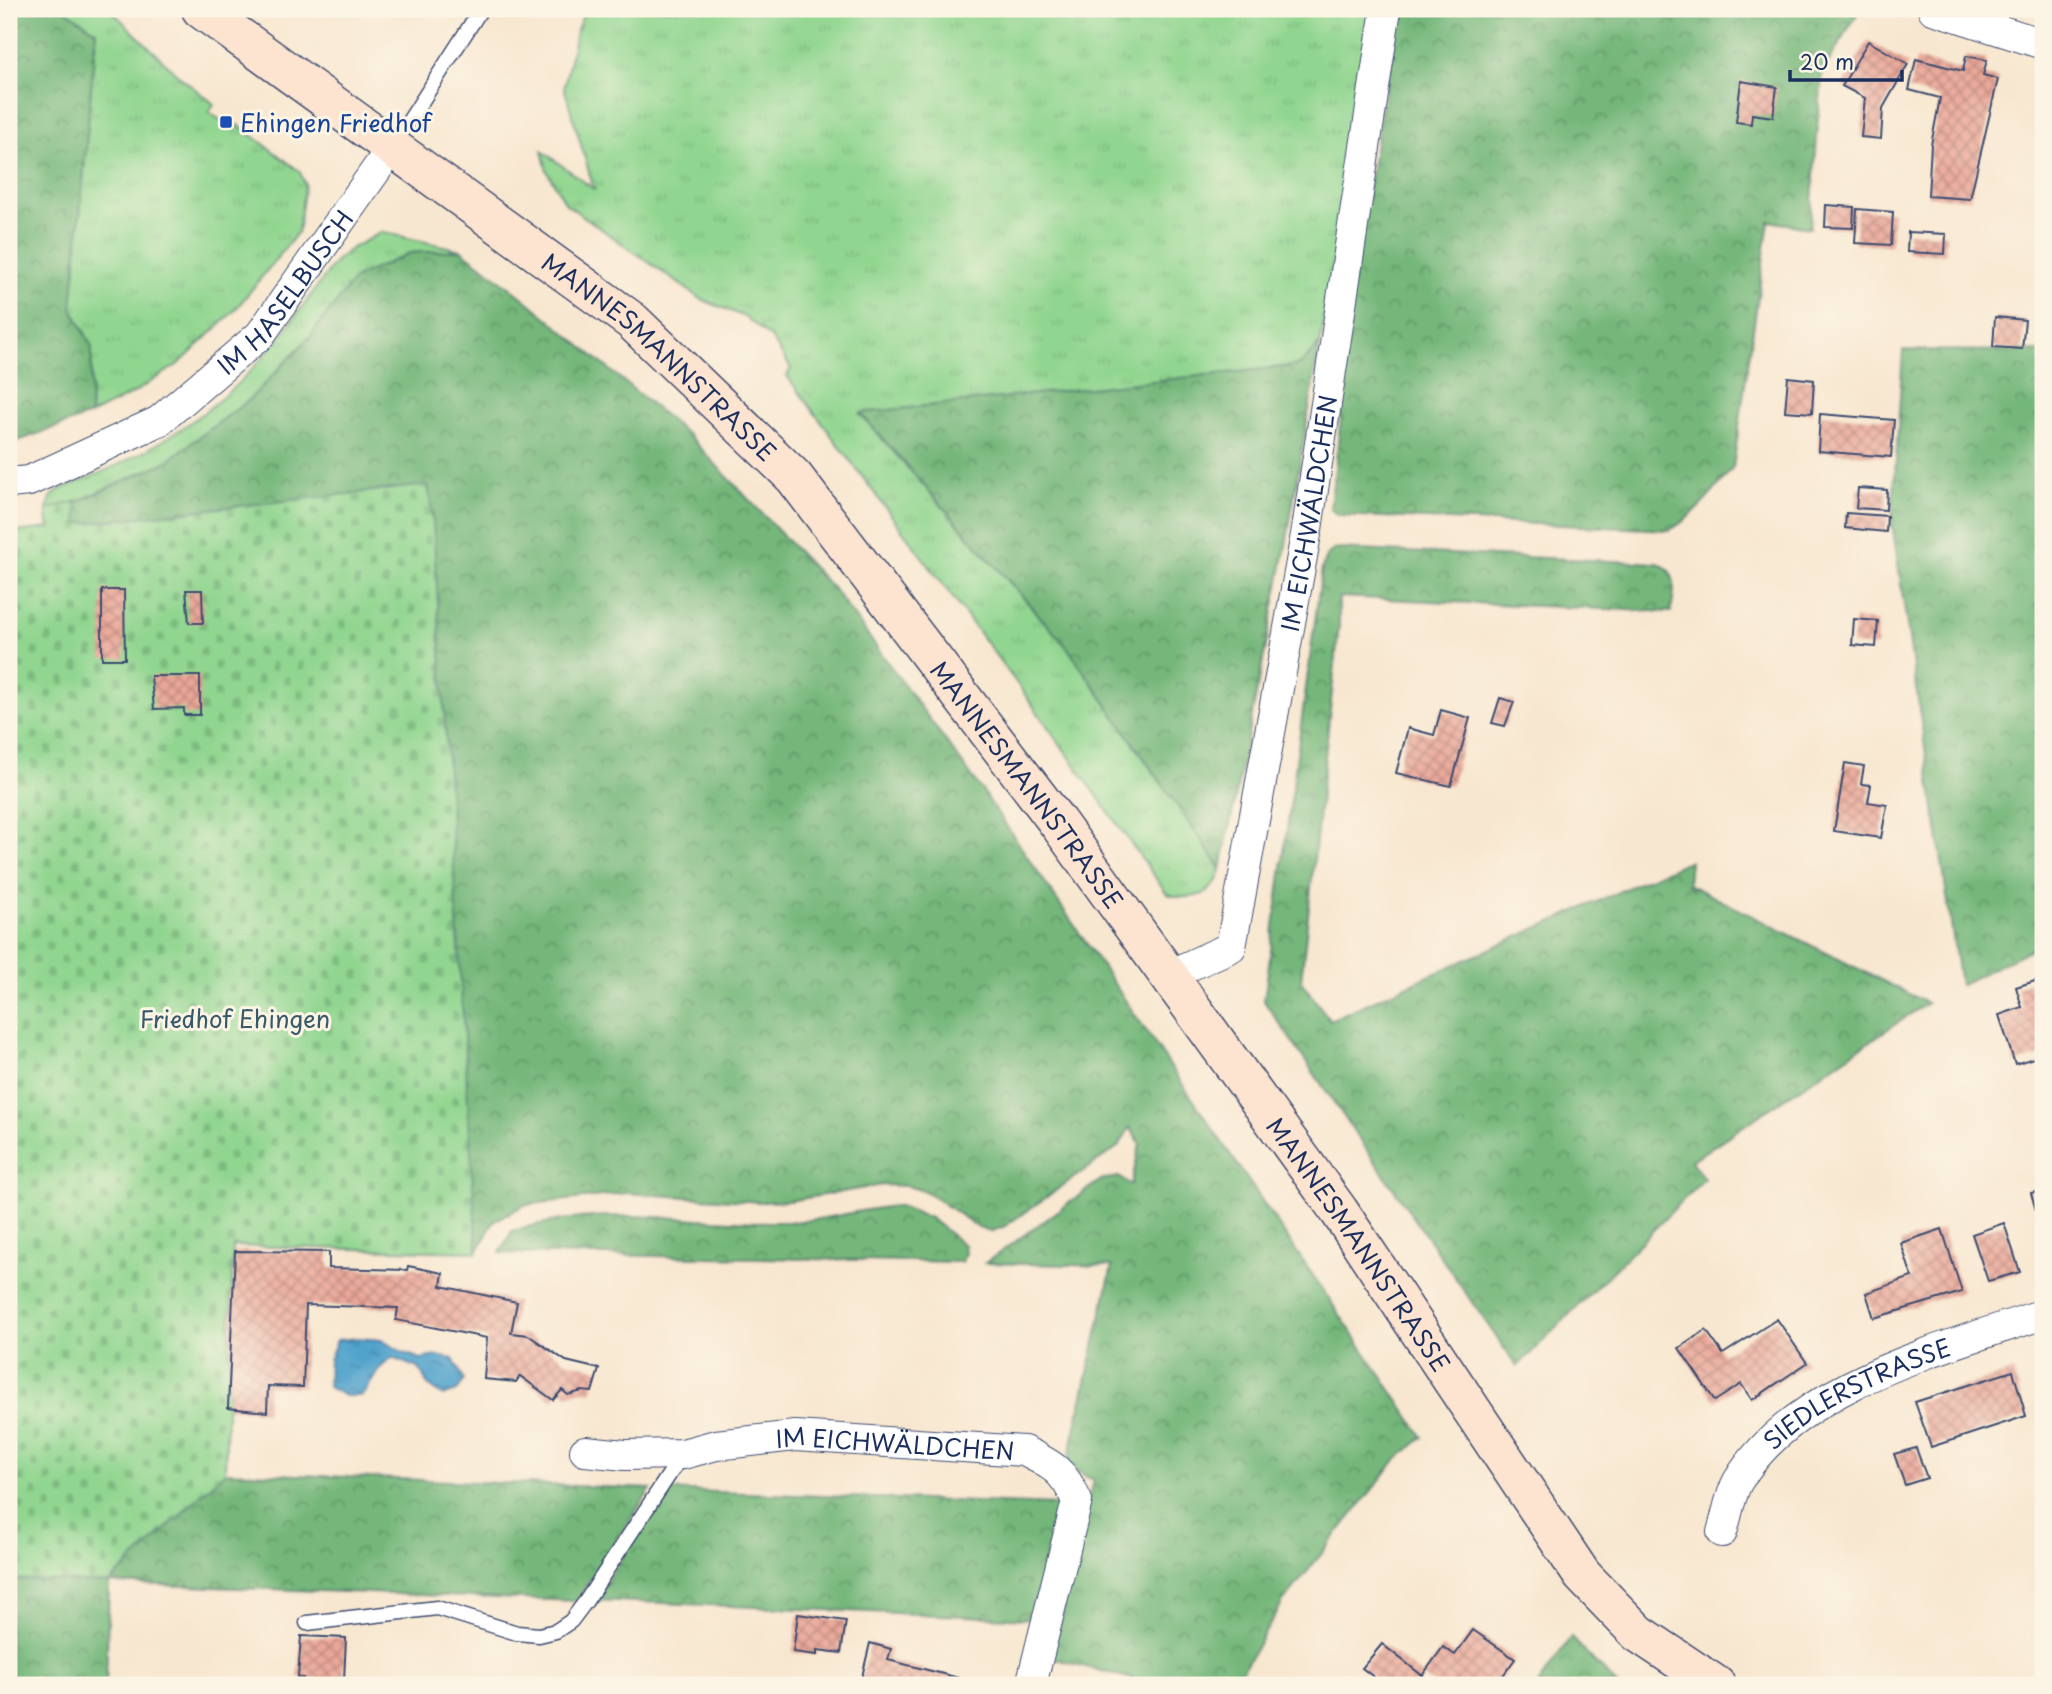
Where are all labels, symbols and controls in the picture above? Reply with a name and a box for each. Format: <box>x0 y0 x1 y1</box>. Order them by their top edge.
scale bar <box>1790 38 1902 82</box>
text: 20 m <box>1800 45 1854 77</box>
place label: Ehingen Friedhof <box>240 104 433 140</box>
marker: Ehingen Friedhof <box>218 114 234 130</box>
street label: IM HASELBUSCH <box>209 202 361 382</box>
street label: MANNESMANNSTRASSE <box>535 244 785 469</box>
street label: IM EICHWÄLDCHEN <box>1271 392 1345 634</box>
street label: MANNESMANNSTRASSE <box>922 653 1132 916</box>
park label: Friedhof Ehingen <box>140 1000 330 1036</box>
street label: MANNESMANNSTRASSE <box>1259 1110 1459 1379</box>
street label: SIEDLERSTRASSE <box>1755 1328 1955 1457</box>
street label: IM EICHWÄLDCHEN <box>773 1417 1016 1468</box>

